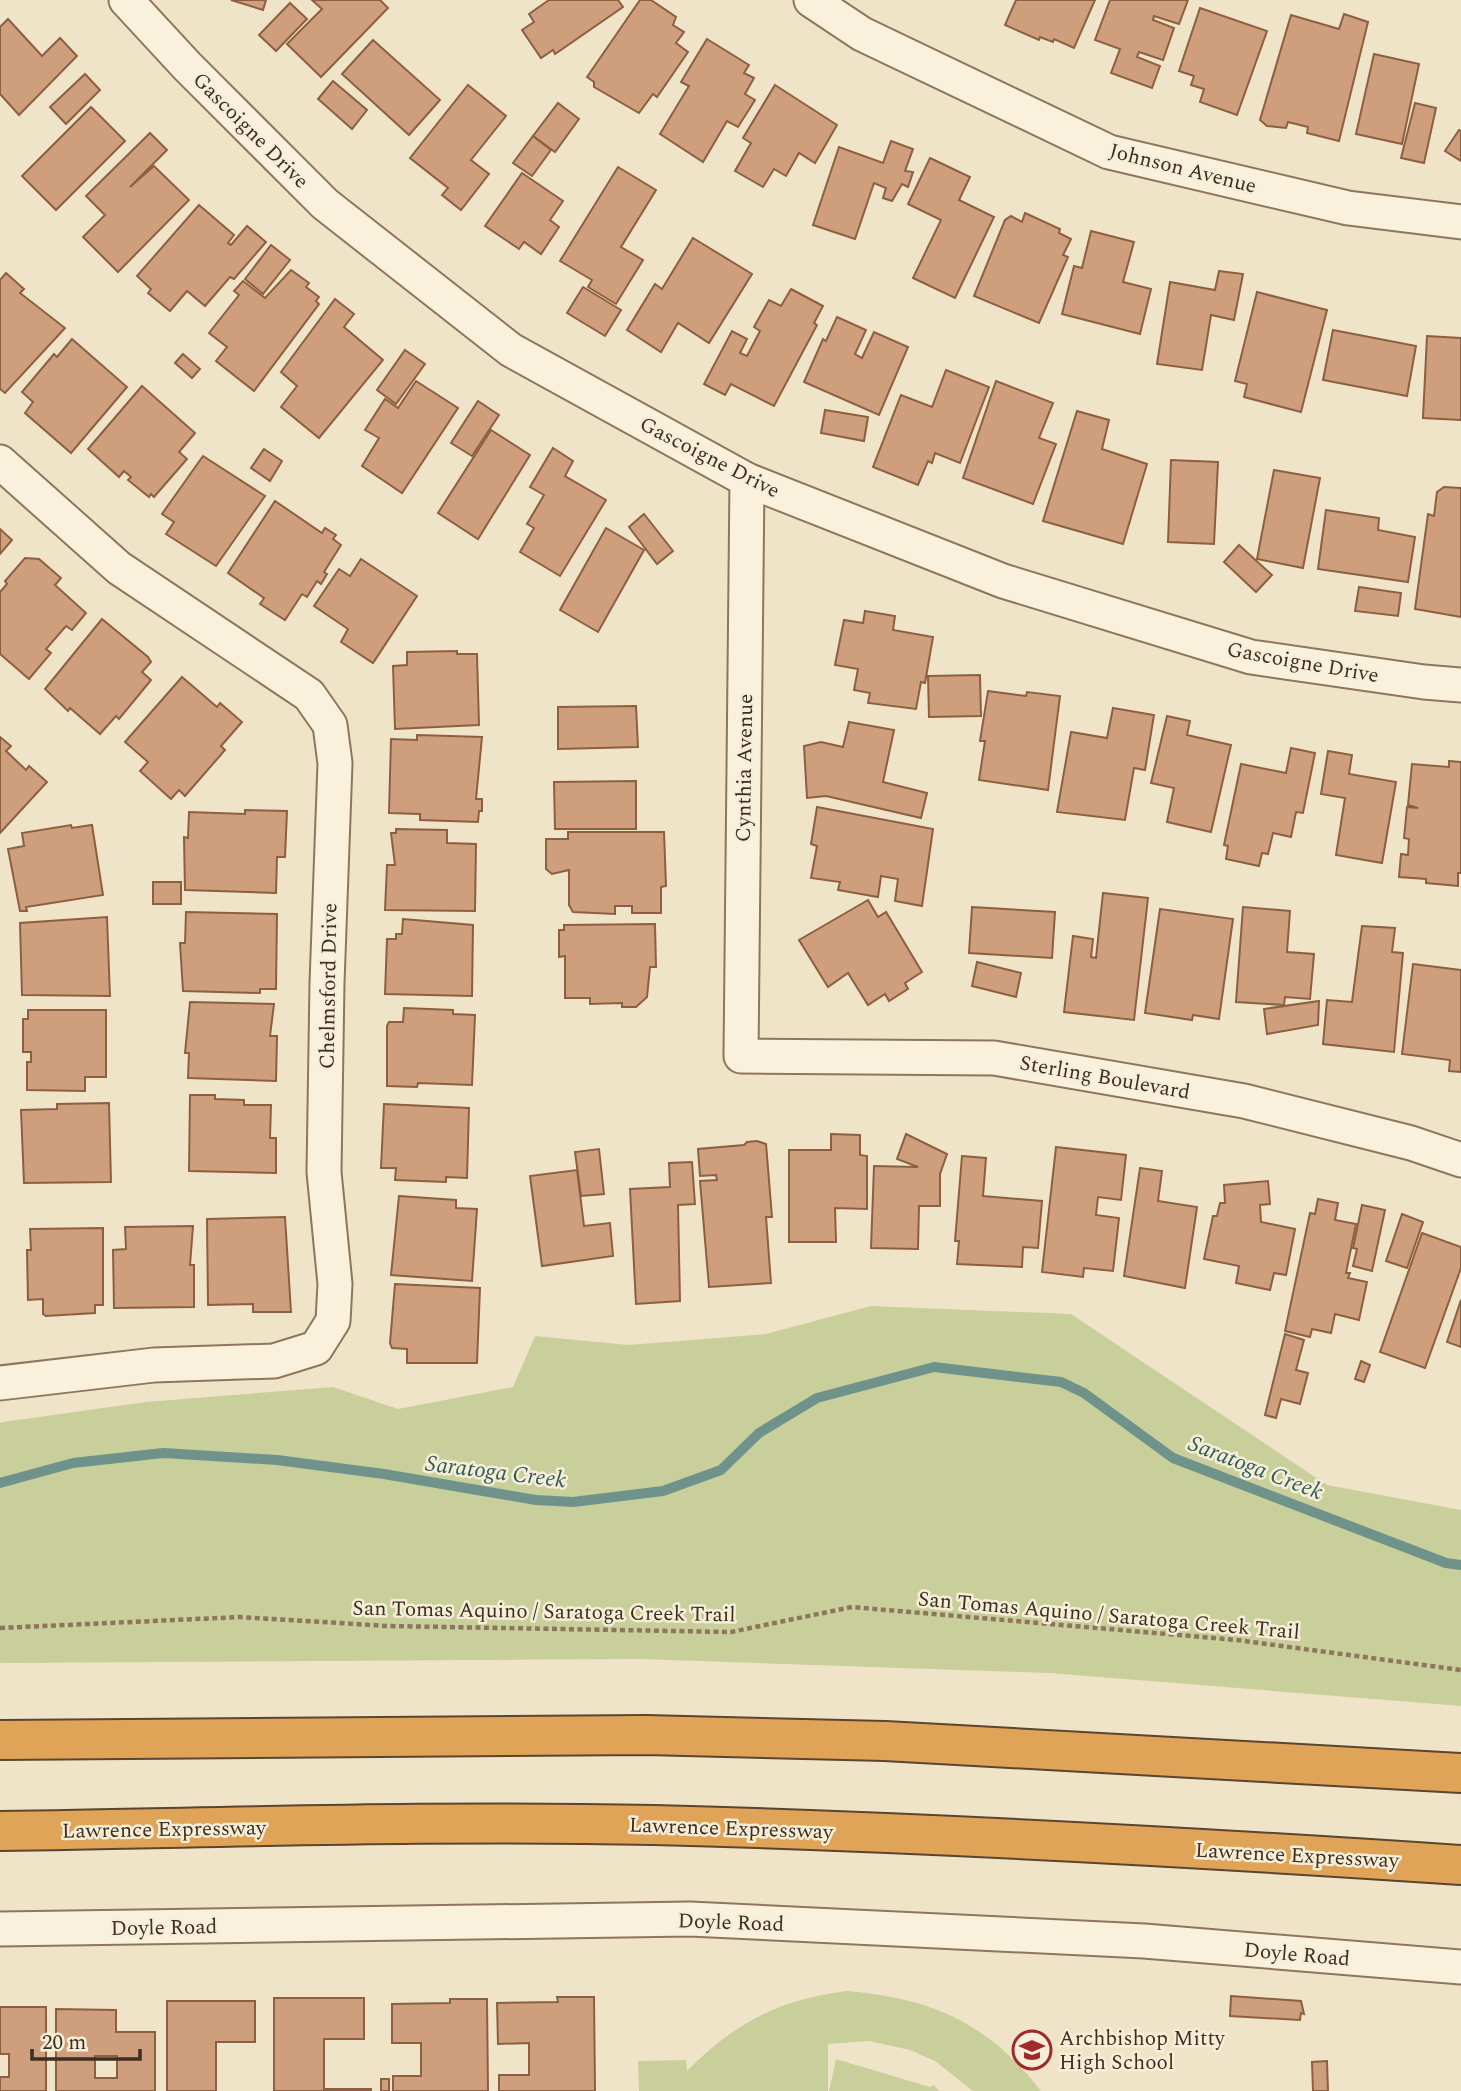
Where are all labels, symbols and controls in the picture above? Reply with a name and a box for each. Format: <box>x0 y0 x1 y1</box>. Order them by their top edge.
street label: Gascoigne Drive <box>185 65 316 196</box>
street label: Johnson Avenue <box>1106 135 1260 203</box>
street label: Gascoigne Drive <box>634 409 785 507</box>
street label: Gascoigne Drive <box>1224 634 1381 692</box>
street label: Cynthia Avenue <box>728 693 762 843</box>
street label: Chelmsford Drive <box>312 903 346 1069</box>
street label: Sterling Boulevard <box>1017 1047 1193 1109</box>
water label: Saratoga Creek <box>1183 1427 1328 1510</box>
water label: Saratoga Creek <box>423 1446 568 1499</box>
street label: San Tomas Aquino / Saratoga Creek Trail <box>917 1583 1301 1649</box>
street label: San Tomas Aquino / Saratoga Creek Trail <box>352 1593 736 1631</box>
street label: Lawrence Expressway <box>628 1809 834 1849</box>
street label: Lawrence Expressway <box>62 1812 267 1848</box>
street label: Lawrence Expressway <box>1194 1835 1401 1877</box>
street label: Doyle Road <box>677 1905 785 1941</box>
street label: Doyle Road <box>110 1911 218 1945</box>
street label: Doyle Road <box>1242 1934 1351 1976</box>
scale bar <box>32 2018 140 2062</box>
place label: Archbishop Mitty High School <box>1059 2023 1226 2079</box>
text: 20 m <box>42 2027 86 2059</box>
school or university icon: Archbishop Mitty High School <box>1011 2029 1053 2071</box>

